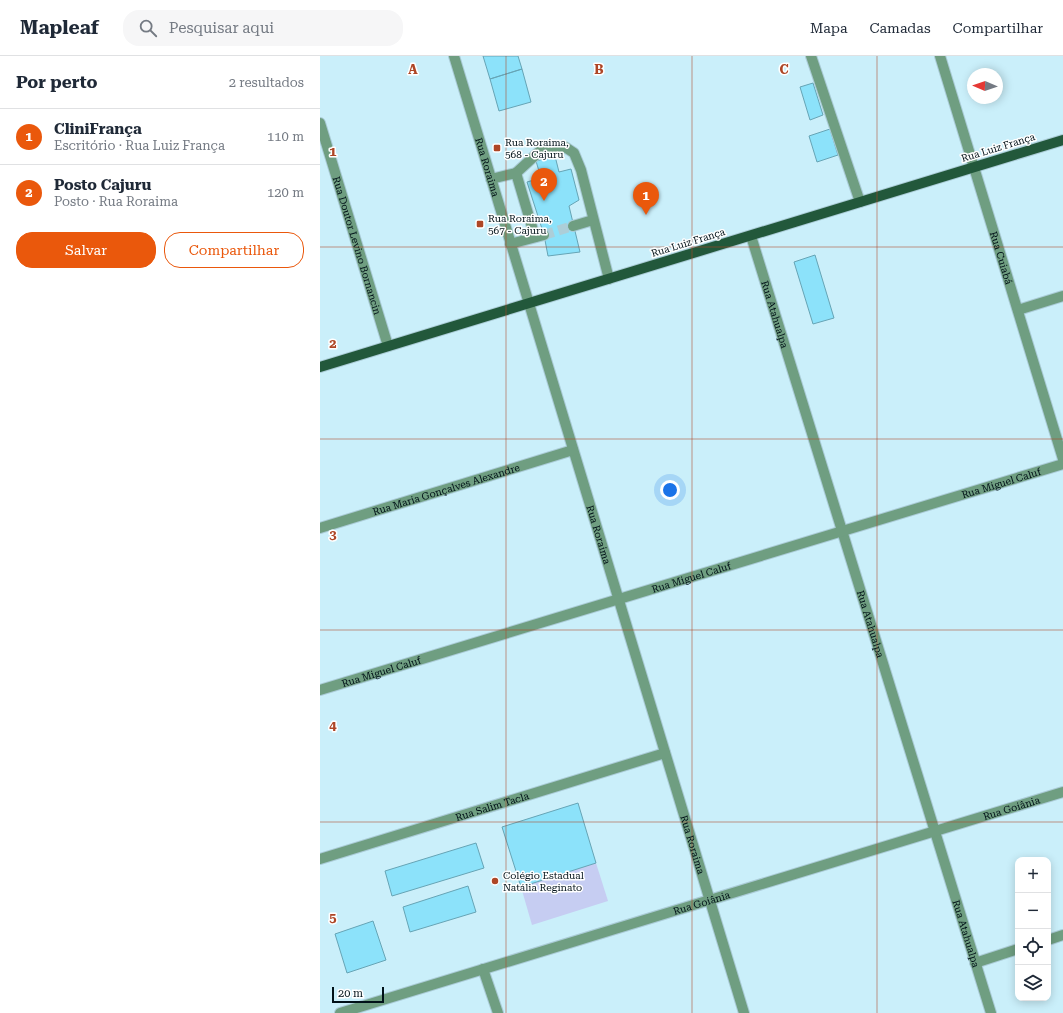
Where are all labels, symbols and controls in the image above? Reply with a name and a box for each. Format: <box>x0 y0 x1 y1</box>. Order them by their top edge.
search box <box>123 10 403 46</box>
text: Mapleaf <box>20 16 99 39</box>
icon: search <box>137 17 159 39</box>
text: Pesquisar aqui <box>169 19 274 37</box>
text: Mapa <box>810 20 847 36</box>
text: Camadas <box>869 20 931 36</box>
text: Compartilhar <box>953 20 1043 36</box>
text: A <box>408 62 418 77</box>
text: B <box>594 62 604 77</box>
text: C <box>779 62 789 77</box>
north arrow <box>967 68 1003 104</box>
text: Por perto <box>16 72 97 92</box>
text: 2 resultados <box>229 75 304 90</box>
text: CliniFrança <box>54 120 142 138</box>
text: 1 <box>25 129 33 144</box>
text: 110 m <box>267 129 304 144</box>
street label: Rua Luiz França <box>960 131 1037 164</box>
street label: Rua Roraima <box>473 136 501 199</box>
place label: Rua Roraima, 568 - Cajuru <box>505 137 569 160</box>
text: Escritório · Rua Luiz França <box>54 138 225 153</box>
marker: Rua Roraima, 568 - Cajuru <box>492 143 502 153</box>
text: 1 <box>329 144 337 159</box>
pin: 2 <box>531 168 557 201</box>
street label: Rua Doutor Levino Bornancin <box>331 175 383 317</box>
text: Posto Cajuru <box>54 176 151 194</box>
pin: 1 <box>633 182 659 215</box>
text: 2 <box>25 185 33 200</box>
text: 120 m <box>267 185 304 200</box>
text: Posto · Rua Roraima <box>54 194 178 209</box>
place label: Rua Roraima, 567 - Cajuru <box>488 213 552 236</box>
marker: Rua Roraima, 567 - Cajuru <box>475 219 485 229</box>
street label: Rua Luiz França <box>650 226 727 259</box>
street label: Rua Cuiabá <box>988 230 1015 286</box>
button: Salvar <box>16 232 156 268</box>
button: Compartilhar <box>164 232 304 268</box>
street label: Rua Atahualpa <box>759 279 790 350</box>
text: 2 <box>329 336 337 351</box>
street label: Rua Maria Gonçalves Alexandre <box>371 462 522 517</box>
street label: Rua Miguel Caluf <box>960 466 1043 501</box>
your location <box>660 480 680 500</box>
street label: Rua Roraima <box>584 504 613 566</box>
text: 3 <box>329 527 337 542</box>
street label: Rua Miguel Caluf <box>650 560 733 595</box>
street label: Rua Atahualpa <box>855 589 886 660</box>
street label: Rua Miguel Caluf <box>340 654 423 689</box>
text: 4 <box>329 718 337 733</box>
street label: Rua Salim Tacla <box>454 790 531 823</box>
street label: Rua Goiânia <box>982 794 1042 822</box>
street label: Rua Roraima <box>678 814 707 876</box>
map controls <box>1015 857 1051 1001</box>
button: + <box>1015 857 1051 893</box>
place label: Colégio Estadual Natália Reginato <box>503 870 584 893</box>
marker: Colégio Estadual Natália Reginato <box>490 876 500 886</box>
street label: Rua Goiânia <box>672 889 732 917</box>
button: − <box>1015 893 1051 929</box>
street label: Rua Atahualpa <box>950 899 982 969</box>
text: 5 <box>329 910 337 925</box>
button: locate <box>1015 929 1051 965</box>
button: layers <box>1015 965 1051 1001</box>
scale bar <box>332 985 384 1004</box>
text: 20 m <box>338 987 363 1000</box>

